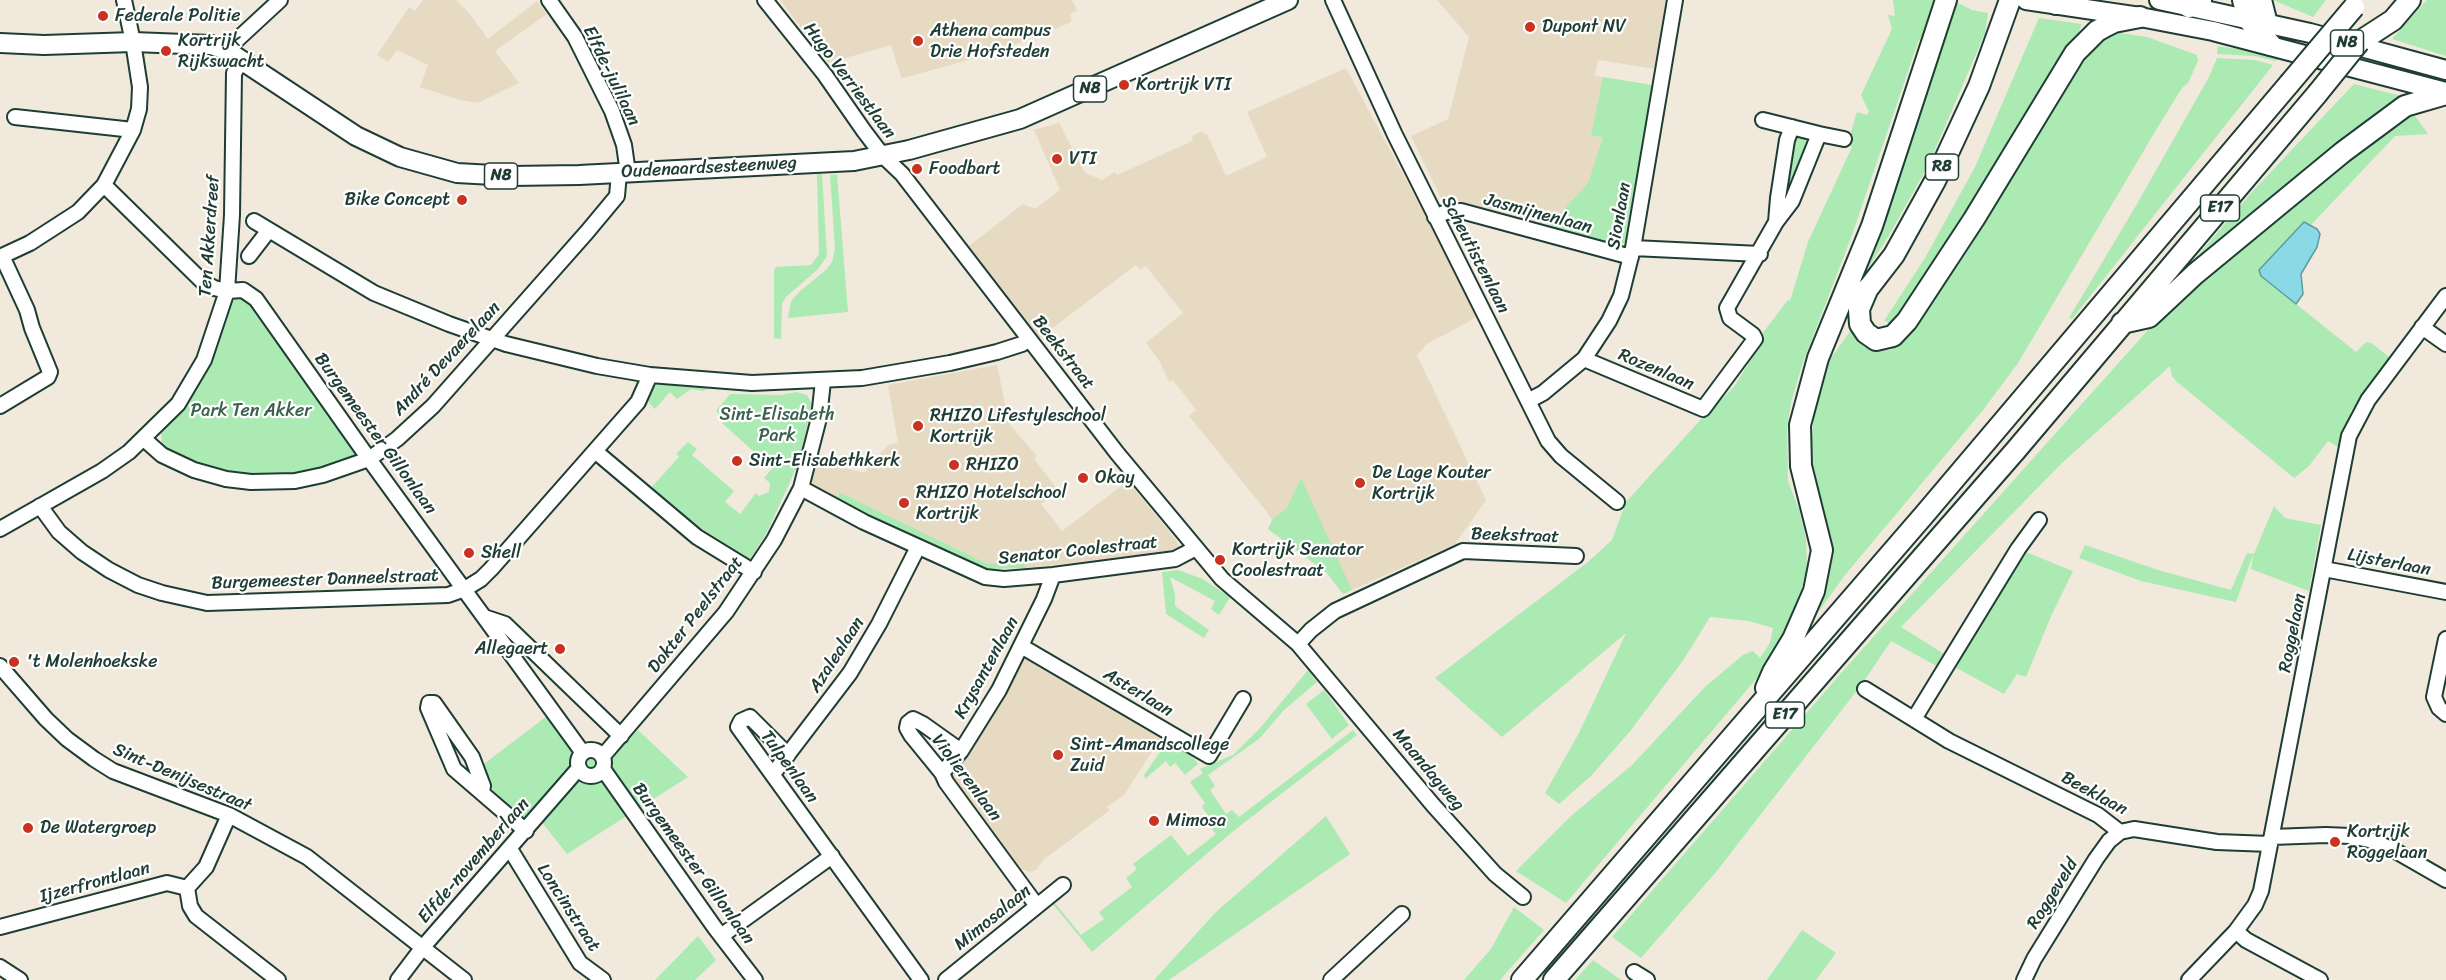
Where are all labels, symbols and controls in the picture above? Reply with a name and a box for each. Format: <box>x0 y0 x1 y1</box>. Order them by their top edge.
place label: Federale Politie <box>115 5 241 27</box>
marker: Federale Politie <box>96 9 110 23</box>
place label: Dupont NV <box>1542 16 1626 38</box>
street label: Hugo Verriestlaan <box>798 18 900 144</box>
place label: Athena campus Drie Hofsteden <box>930 20 1051 63</box>
marker: Dupont NV <box>1523 20 1537 34</box>
street label: Elfde-julilaan <box>578 22 644 130</box>
place label: Kortrijk Rijkswacht <box>178 30 264 72</box>
road number: N8 <box>2330 30 2364 56</box>
marker: Athena campus Drie Hofsteden <box>911 34 925 48</box>
marker: Kortrijk Rijkswacht <box>159 44 173 58</box>
place label: Kortrijk VTI <box>1136 74 1231 96</box>
road number: N8 <box>1074 76 1106 102</box>
marker: Kortrijk VTI <box>1117 78 1131 92</box>
place label: VTI <box>1069 148 1096 170</box>
marker: VTI <box>1050 152 1064 166</box>
street label: Oudenaardsesteenweg <box>621 153 797 183</box>
road number: R8 <box>1926 154 1958 180</box>
place label: Foodbart <box>929 158 1000 180</box>
marker: Foodbart <box>910 162 924 176</box>
road number: N8 <box>484 163 518 189</box>
street label: Ten Akkerdreef <box>195 174 225 298</box>
street label: Sionlaan <box>1603 181 1637 251</box>
place label: Bike Concept <box>345 189 450 211</box>
street label: Jasmijnenlaan <box>1482 189 1594 239</box>
marker: Bike Concept <box>455 193 469 207</box>
street label: Scheutistenlaan <box>1436 193 1514 317</box>
road number: E17 <box>2200 195 2240 221</box>
street label: André Devaerelaan <box>389 298 505 420</box>
street label: Beekstraat <box>1027 312 1099 394</box>
street label: Rozenlaan <box>1615 344 1697 396</box>
street label: Burgemeester Gillonlaan <box>309 349 441 519</box>
park label: Park Ten Akker <box>190 400 312 422</box>
park label: Sint-Elisabeth Park <box>719 404 835 446</box>
place label: RHIZO Lifestyleschool Kortrijk <box>930 405 1106 448</box>
marker: RHIZO Lifestyleschool Kortrijk <box>911 419 925 433</box>
place label: Sint-Elisabethkerk <box>749 450 900 472</box>
marker: Sint-Elisabethkerk <box>730 454 744 468</box>
place label: RHIZO <box>966 454 1019 476</box>
marker: RHIZO <box>947 458 961 472</box>
place label: De Lage Kouter Kortrijk <box>1372 462 1491 504</box>
place label: Okay <box>1095 467 1135 489</box>
marker: Okay <box>1076 471 1090 485</box>
marker: De Lage Kouter Kortrijk <box>1353 476 1367 490</box>
place label: RHIZO Hotelschool Kortrijk <box>916 482 1067 524</box>
marker: RHIZO Hotelschool Kortrijk <box>897 496 911 510</box>
street label: Beekstraat <box>1471 524 1559 548</box>
street label: Senator Coolestraat <box>997 532 1159 570</box>
place label: Kortrijk Senator Coolestraat <box>1232 539 1363 582</box>
place label: Shell <box>481 542 521 564</box>
street label: Lijsterlaan <box>2346 544 2432 582</box>
marker: Shell <box>462 546 476 560</box>
street label: Dokter Peelstraat <box>644 552 748 678</box>
marker: Kortrijk Senator Coolestraat <box>1213 553 1227 567</box>
street label: Burgemeester Danneelstraat <box>211 565 439 595</box>
street label: Roggelaan <box>2275 591 2311 675</box>
street label: Azalealaan <box>805 613 869 697</box>
street label: Krysantenlaan <box>950 613 1024 723</box>
place label: Allegaert <box>475 638 548 660</box>
marker: Allegaert <box>553 642 567 656</box>
place label: 't Molenhoekske <box>26 651 157 673</box>
marker: 't Molenhoekske <box>7 655 21 669</box>
street label: Asterlaan <box>1099 664 1177 722</box>
road number: E17 <box>1766 702 1804 728</box>
street label: Maandagweg <box>1387 724 1469 816</box>
street label: Tulpenlaan <box>755 726 823 808</box>
street label: Violierenlaan <box>926 730 1006 826</box>
place label: Sint-Amandscollege Zuid <box>1070 734 1229 777</box>
street label: Sint-Denijsestraat <box>110 739 254 817</box>
marker: Sint-Amandscollege Zuid <box>1051 748 1065 762</box>
street label: Beeklaan <box>2057 767 2131 821</box>
street label: Burgemeester Gillonlaan <box>627 779 759 949</box>
street label: Elfde-novemberlaan <box>414 794 534 928</box>
place label: Mimosa <box>1166 810 1226 832</box>
marker: Mimosa <box>1147 814 1161 828</box>
place label: De Watergroep <box>40 817 156 839</box>
marker: De Watergroep <box>21 821 35 835</box>
place label: Kortrijk Roggelaan <box>2347 821 2427 864</box>
marker: Kortrijk Roggelaan <box>2328 835 2342 849</box>
street label: Roggeveld <box>2023 855 2083 933</box>
street label: Ijzerfrontlaan <box>37 858 153 908</box>
street label: Loncinstraat <box>532 860 604 956</box>
street label: Mimosalaan <box>950 880 1036 956</box>

